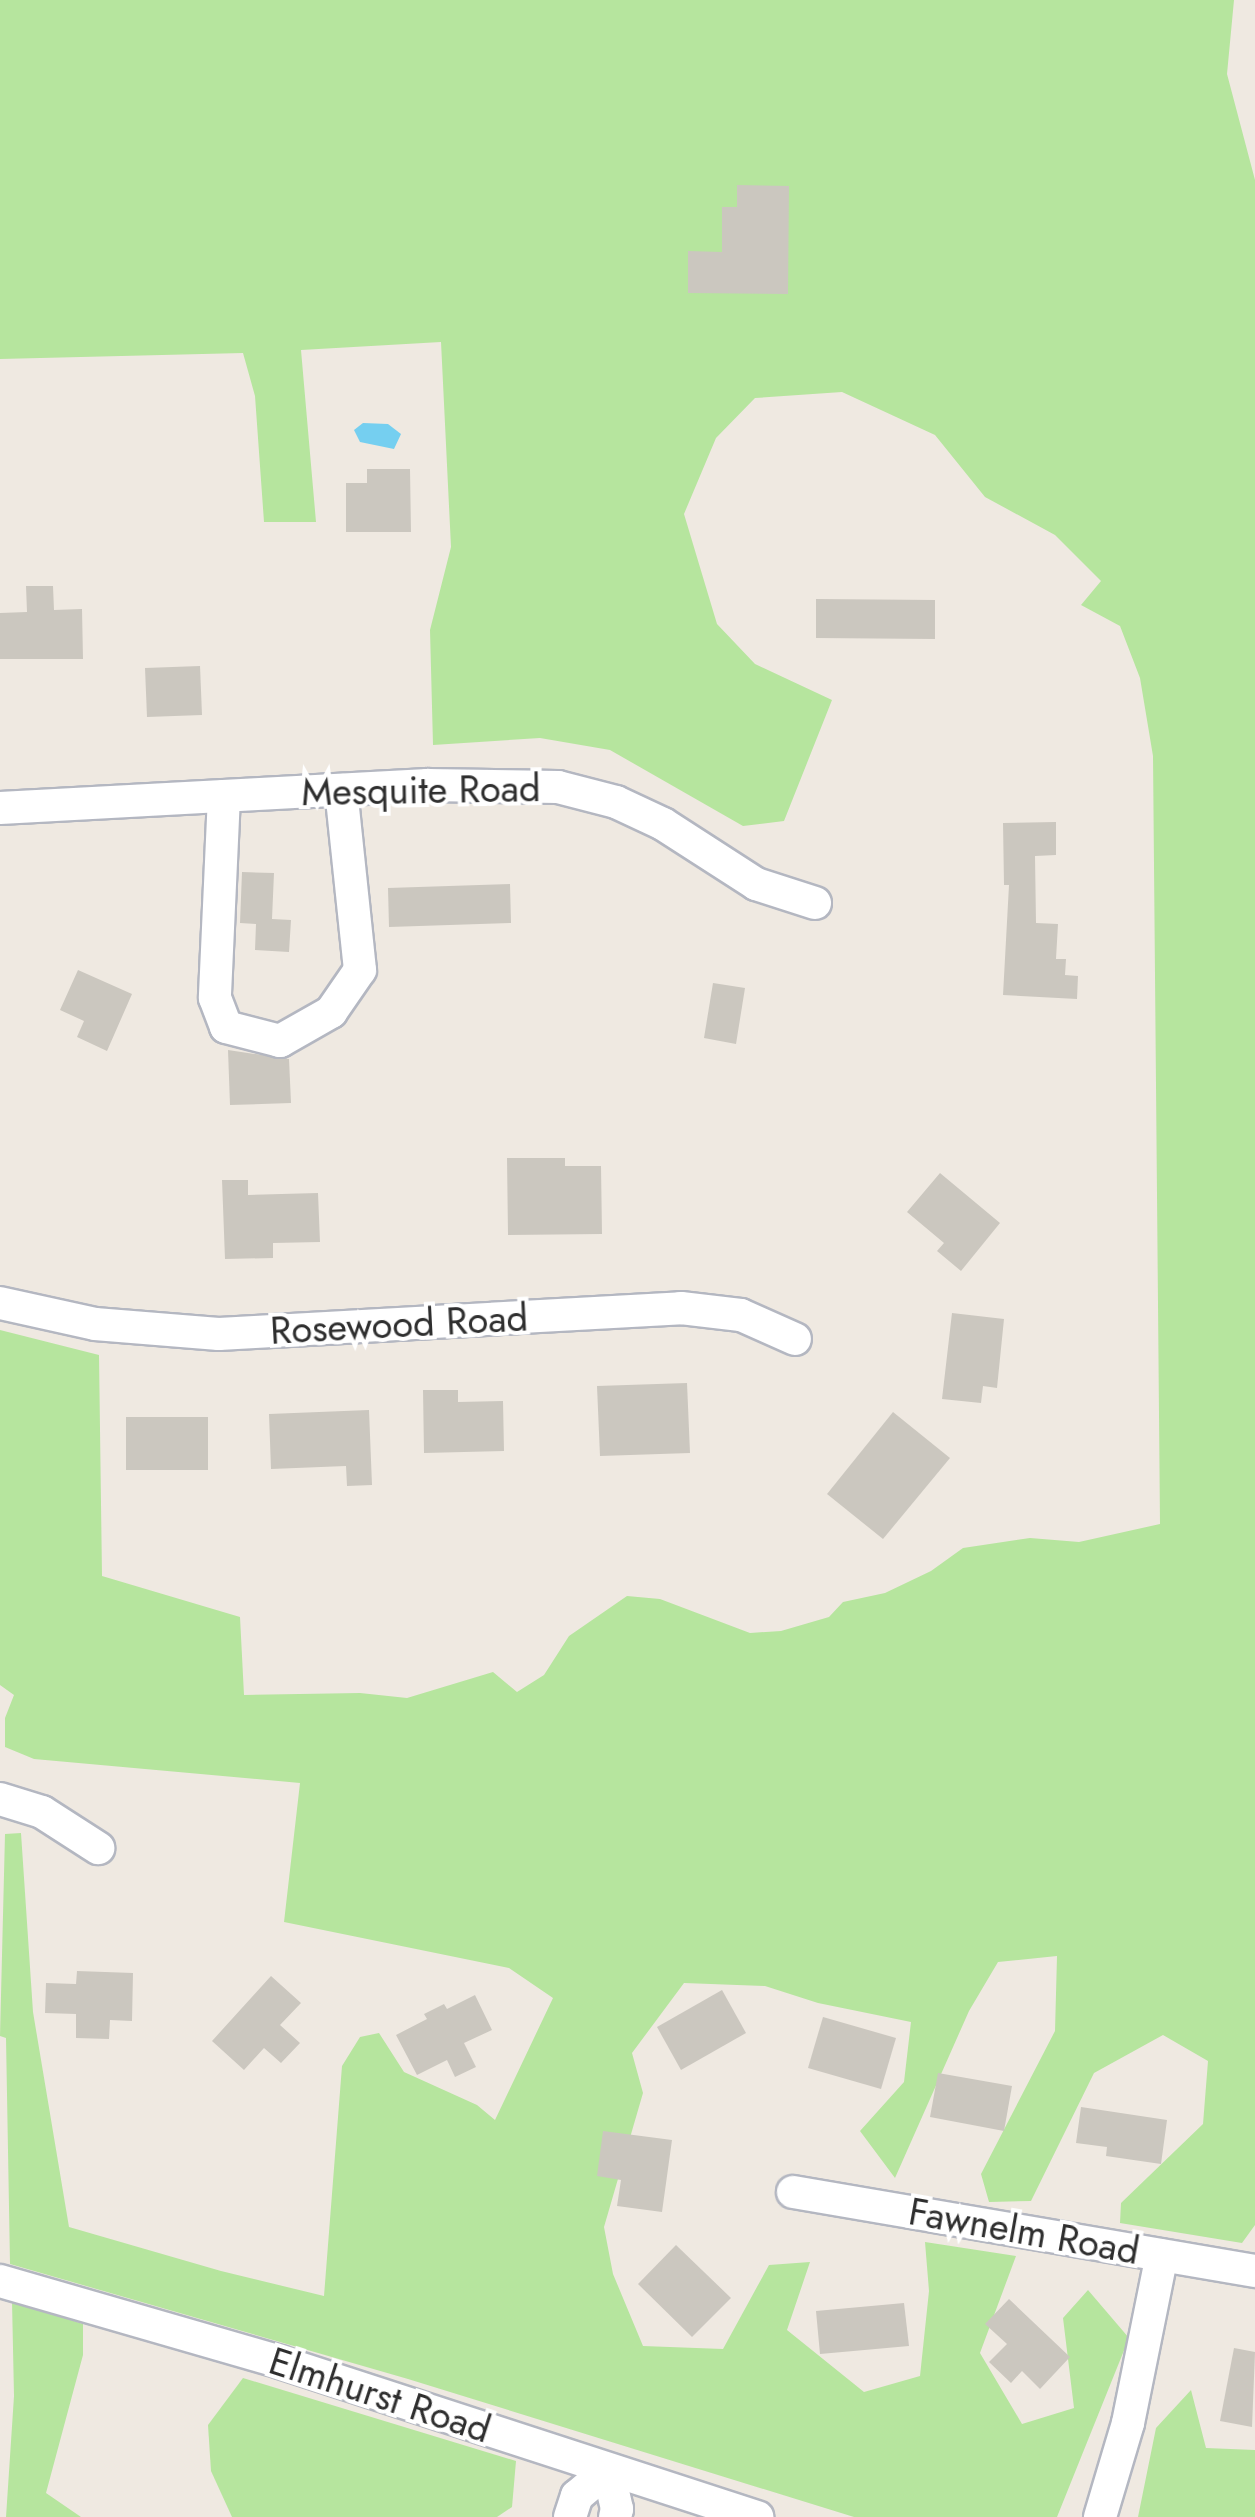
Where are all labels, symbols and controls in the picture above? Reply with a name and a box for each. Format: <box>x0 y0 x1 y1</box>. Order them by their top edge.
street label: Mesquite Road <box>301 765 541 815</box>
street label: Rosewood Road <box>269 1294 529 1354</box>
street label: Fawnelm Road <box>905 2188 1143 2274</box>
street label: Elmhurst Road <box>264 2338 496 2452</box>

